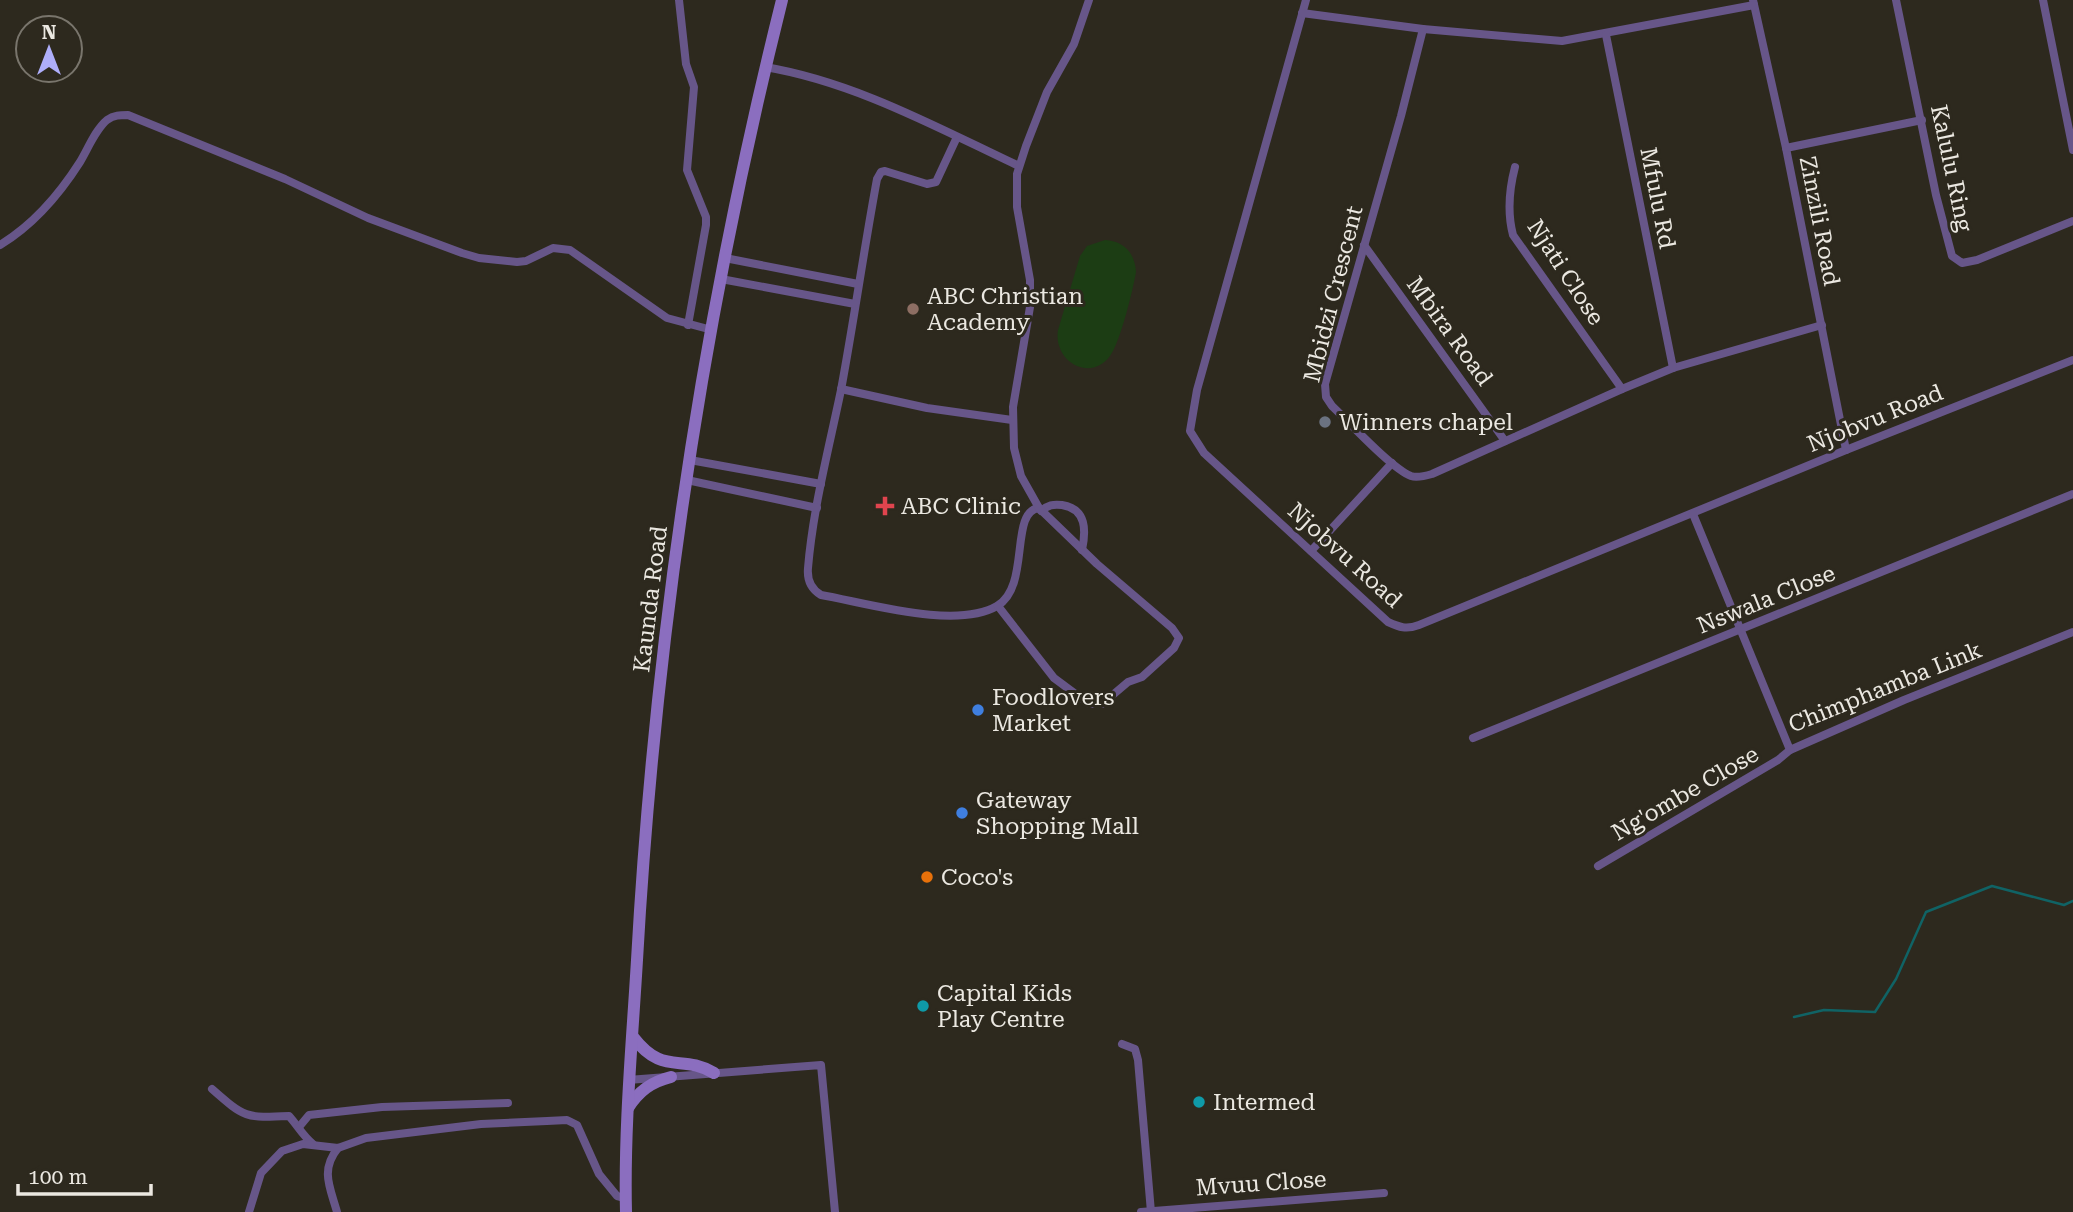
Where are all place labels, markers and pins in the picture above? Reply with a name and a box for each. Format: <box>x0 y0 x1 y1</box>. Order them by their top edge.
place label: ABC Christian Academy <box>927 283 1083 336</box>
marker: ABC Christian Academy <box>905 301 921 317</box>
place label: Winners chapel <box>1339 409 1513 436</box>
marker: Winners chapel <box>1317 414 1333 430</box>
place label: ABC Clinic <box>901 493 1021 520</box>
marker: ABC Clinic <box>875 496 895 516</box>
place label: Foodlovers Market <box>992 684 1114 737</box>
marker: Foodlovers Market <box>970 702 986 718</box>
place label: Gateway Shopping Mall <box>976 787 1139 840</box>
marker: Gateway Shopping Mall <box>954 805 970 821</box>
place label: Coco's <box>941 864 1013 891</box>
marker: Coco's <box>919 869 935 885</box>
place label: Capital Kids Play Centre <box>937 980 1072 1033</box>
marker: Capital Kids Play Centre <box>915 998 931 1014</box>
place label: Intermed <box>1213 1089 1316 1116</box>
marker: Intermed <box>1191 1094 1207 1110</box>

